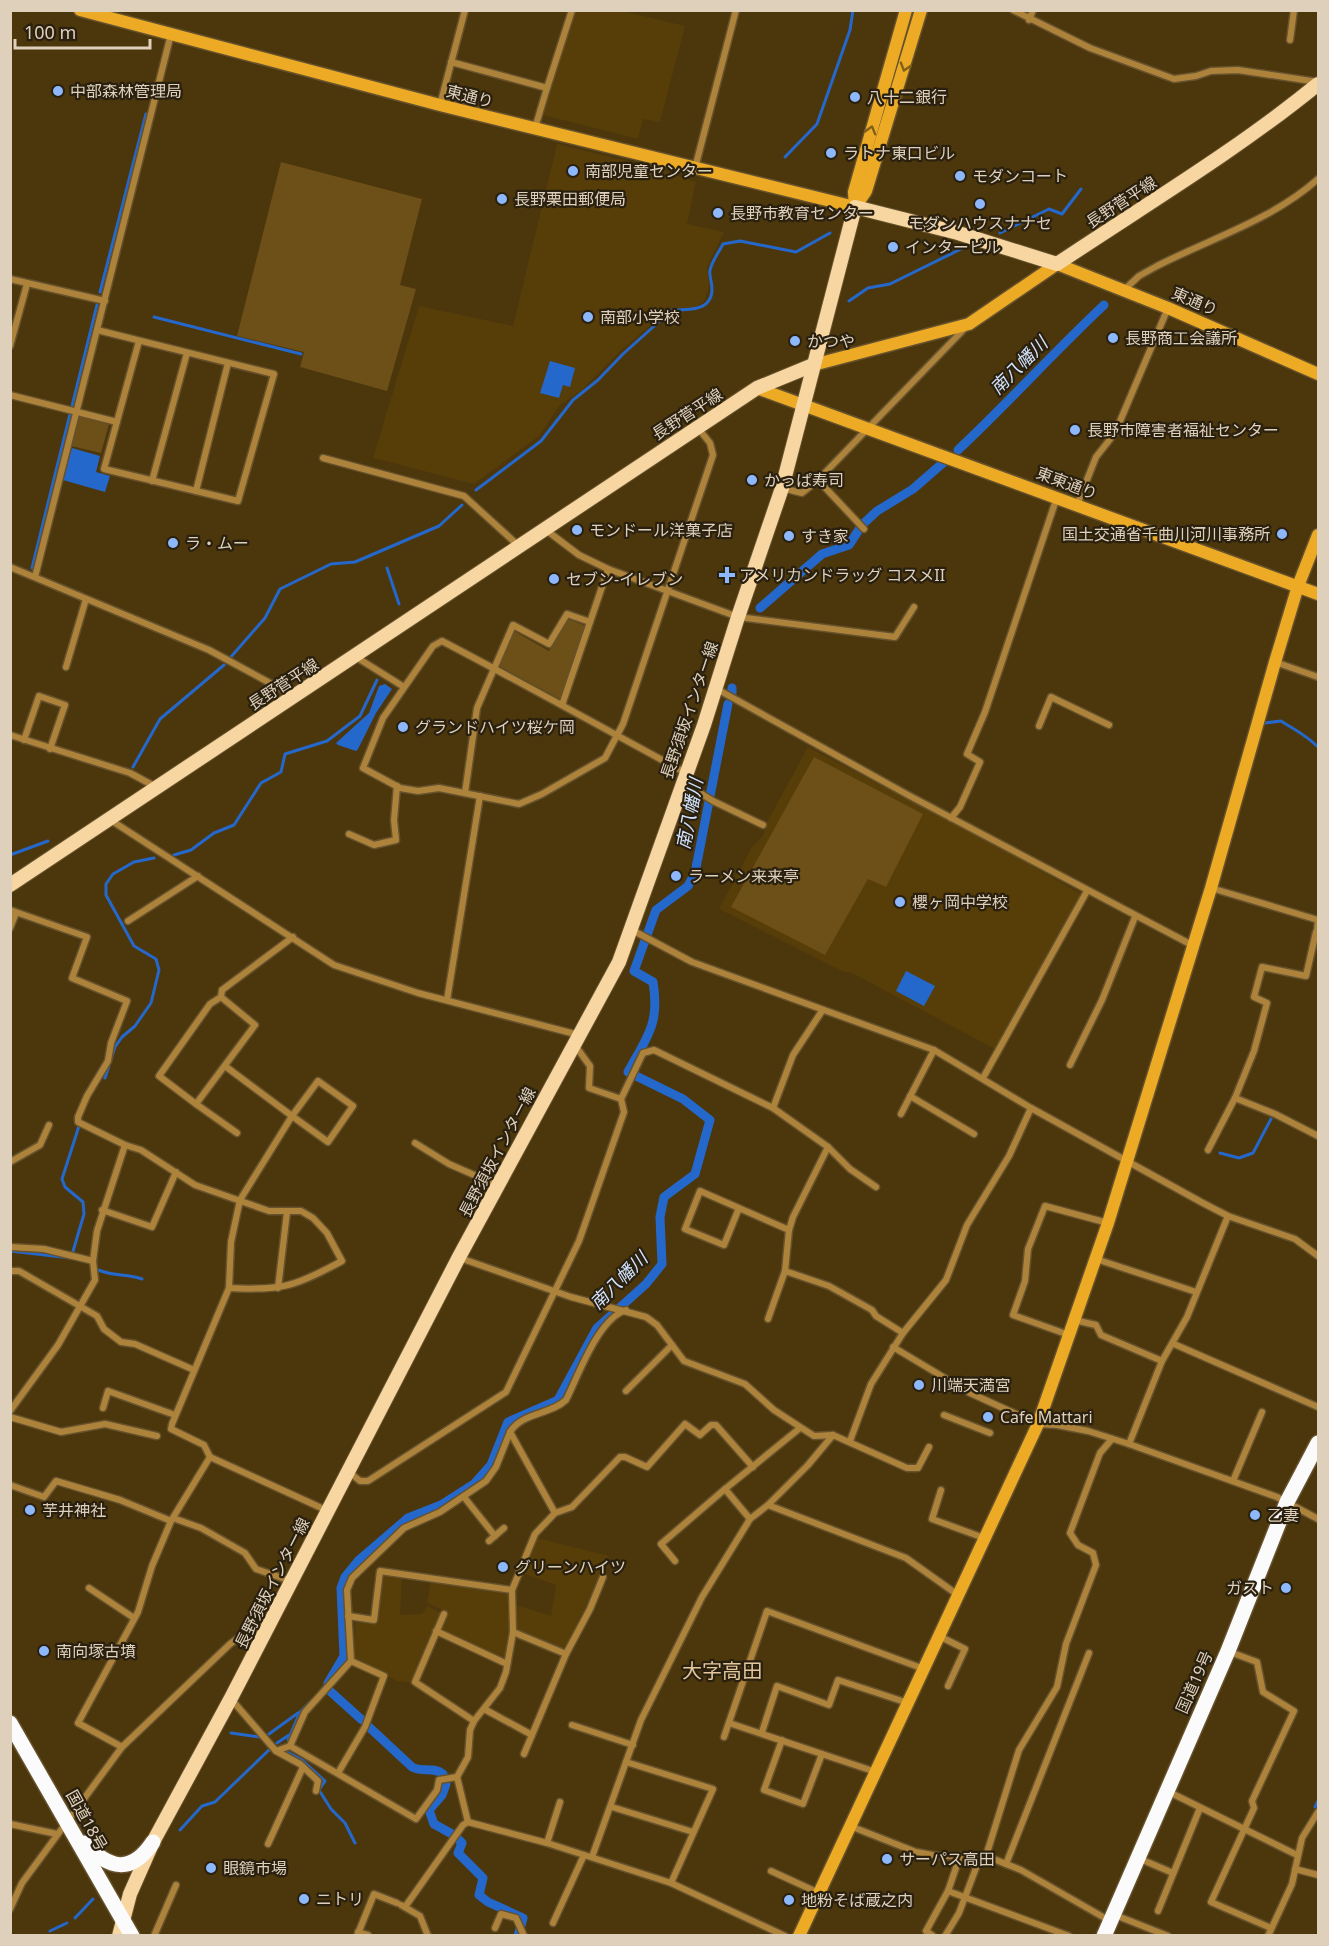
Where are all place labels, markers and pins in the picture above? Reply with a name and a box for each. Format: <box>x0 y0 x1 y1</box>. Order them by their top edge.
place label: 中部森林管理局 <box>70 80 182 102</box>
marker: 中部森林管理局 <box>51 84 65 98</box>
place label: 八十二銀行 <box>867 86 947 108</box>
marker: 八十二銀行 <box>848 90 862 104</box>
place label: ラトナ東口ビル <box>843 142 955 164</box>
marker: ラトナ東口ビル <box>824 146 838 160</box>
place label: 南部児童センター <box>585 160 713 182</box>
marker: 南部児童センター <box>566 164 580 178</box>
place label: モダンコート <box>972 165 1068 187</box>
marker: モダンコート <box>953 169 967 183</box>
place label: 長野栗田郵便局 <box>514 188 626 210</box>
marker: 長野栗田郵便局 <box>495 192 509 206</box>
marker: モダンハウスナナセ <box>973 197 987 211</box>
place label: 長野市教育センター <box>730 202 874 224</box>
marker: 長野市教育センター <box>711 206 725 220</box>
place label: モダンハウスナナセ <box>908 212 1052 234</box>
place label: インタービル <box>905 236 1001 258</box>
marker: インタービル <box>886 240 900 254</box>
place label: 南部小学校 <box>600 306 680 328</box>
marker: 南部小学校 <box>581 310 595 324</box>
place label: 長野商工会議所 <box>1125 327 1237 349</box>
place label: かつや <box>807 330 855 352</box>
marker: 長野商工会議所 <box>1106 331 1120 345</box>
marker: かつや <box>788 334 802 348</box>
place label: 長野市障害者福祉センター <box>1087 419 1279 441</box>
marker: 長野市障害者福祉センター <box>1068 423 1082 437</box>
place label: かっぱ寿司 <box>764 469 844 491</box>
marker: かっぱ寿司 <box>745 473 759 487</box>
place label: モンドール洋菓子店 <box>589 519 733 541</box>
marker: モンドール洋菓子店 <box>570 523 584 537</box>
place label: 国土交通省千曲川河川事務所 <box>1062 523 1270 545</box>
place label: すき家 <box>801 525 849 547</box>
marker: 国土交通省千曲川河川事務所 <box>1275 527 1289 541</box>
marker: すき家 <box>782 529 796 543</box>
place label: ラ・ムー <box>185 532 249 554</box>
marker: ラ・ムー <box>166 536 180 550</box>
place label: アメリカンドラッグ コスメII <box>739 564 945 586</box>
place label: セブン-イレブン <box>566 568 683 590</box>
marker: アメリカンドラッグ コスメII <box>720 568 734 582</box>
marker: セブン-イレブン <box>547 572 561 586</box>
place label: グランドハイツ桜ケ岡 <box>415 716 575 738</box>
marker: グランドハイツ桜ケ岡 <box>396 720 410 734</box>
place label: ラーメン来来亭 <box>688 865 799 887</box>
marker: ラーメン来来亭 <box>669 869 683 883</box>
place label: 櫻ヶ岡中学校 <box>912 891 1008 913</box>
marker: 櫻ヶ岡中学校 <box>893 895 907 909</box>
place label: 川端天満宮 <box>931 1374 1011 1396</box>
marker: 川端天満宮 <box>912 1378 926 1392</box>
place label: Cafe Mattari <box>1000 1406 1093 1428</box>
marker: Cafe Mattari <box>981 1410 995 1424</box>
place label: 芋井神社 <box>42 1499 106 1521</box>
marker: 芋井神社 <box>23 1503 37 1517</box>
place label: 乙妻 <box>1267 1504 1299 1526</box>
marker: 乙妻 <box>1248 1508 1262 1522</box>
place label: グリーンハイツ <box>515 1556 626 1578</box>
marker: グリーンハイツ <box>496 1560 510 1574</box>
place label: ガスト <box>1226 1577 1274 1599</box>
marker: ガスト <box>1279 1581 1293 1595</box>
place label: 南向塚古墳 <box>56 1640 136 1662</box>
marker: 南向塚古墳 <box>37 1644 51 1658</box>
place label: サーパス高田 <box>899 1848 995 1870</box>
marker: サーパス高田 <box>880 1852 894 1866</box>
place label: 眼鏡市場 <box>223 1857 287 1879</box>
marker: 眼鏡市場 <box>204 1861 218 1875</box>
place label: ニトリ <box>316 1888 364 1910</box>
place label: 地粉そば蔵之内 <box>801 1889 913 1911</box>
marker: ニトリ <box>297 1892 311 1906</box>
marker: 地粉そば蔵之内 <box>782 1893 796 1907</box>

